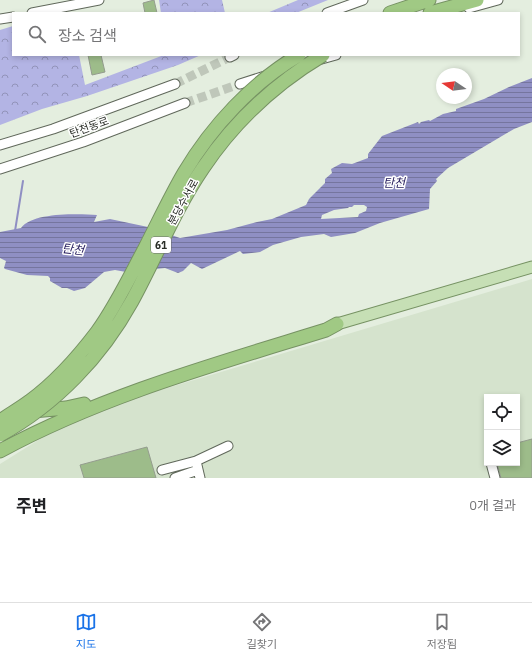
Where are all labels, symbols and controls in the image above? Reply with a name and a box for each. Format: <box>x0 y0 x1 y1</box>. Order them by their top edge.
search box <box>12 12 520 56</box>
icon: search <box>26 23 48 45</box>
text: 장소 검색 <box>58 26 117 45</box>
north arrow <box>436 68 472 104</box>
street label: 탄천동로 <box>68 113 110 141</box>
water label: 탄천 <box>383 175 407 190</box>
street label: 분당수서로 <box>165 176 201 228</box>
road number: 61 <box>151 237 171 253</box>
water label: 탄천 <box>61 240 87 258</box>
map controls <box>484 394 520 466</box>
button: locate <box>484 394 520 430</box>
button: layers <box>484 430 520 466</box>
text: 주변 <box>16 495 47 517</box>
text: 0개 결과 <box>469 497 516 514</box>
tab: 지도 <box>75 611 97 651</box>
tab: 길찾기 <box>247 611 277 651</box>
tab: 저장됨 <box>427 611 457 651</box>

